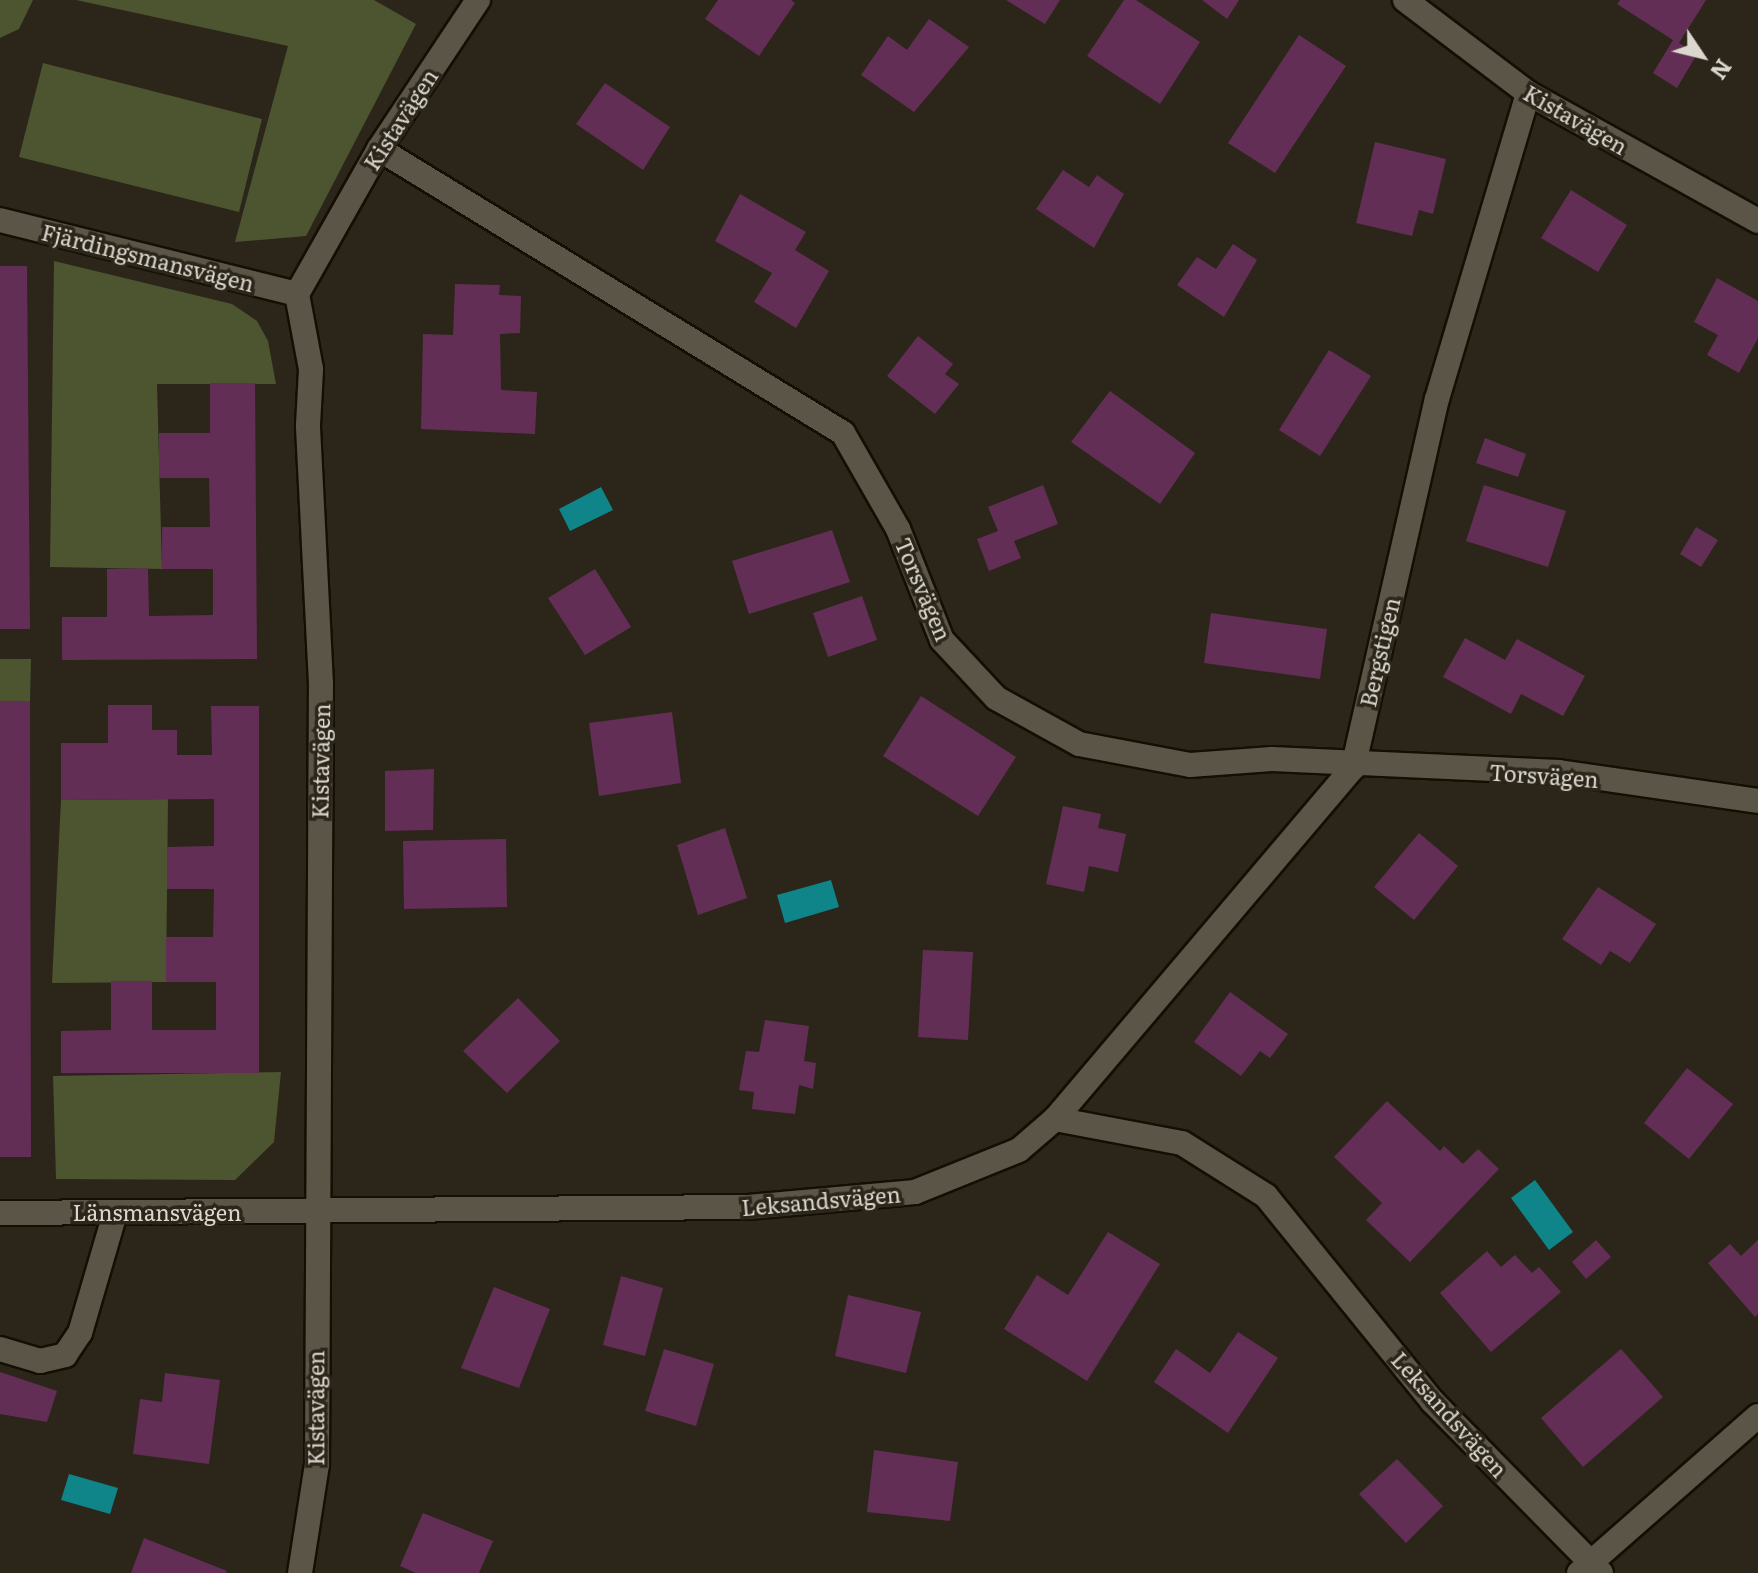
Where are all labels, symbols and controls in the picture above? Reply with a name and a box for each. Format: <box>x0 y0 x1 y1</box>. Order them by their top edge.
north arrow <box>1662 16 1742 96</box>
text: N <box>1703 53 1741 87</box>
street label: Kistavägen <box>357 63 443 175</box>
street label: Kistavägen <box>1519 79 1633 159</box>
street label: Fjärdingsmansvägen <box>39 218 257 296</box>
street label: Torsvägen <box>890 533 958 645</box>
street label: Bergstigen <box>1354 595 1404 709</box>
street label: Kistavägen <box>306 703 334 819</box>
street label: Torsvägen <box>1488 758 1600 792</box>
street label: Leksandsvägen <box>740 1180 902 1220</box>
street label: Länsmansvägen <box>72 1199 242 1225</box>
street label: Leksandsvägen <box>1387 1346 1513 1482</box>
street label: Kistavägen <box>302 1350 328 1466</box>

